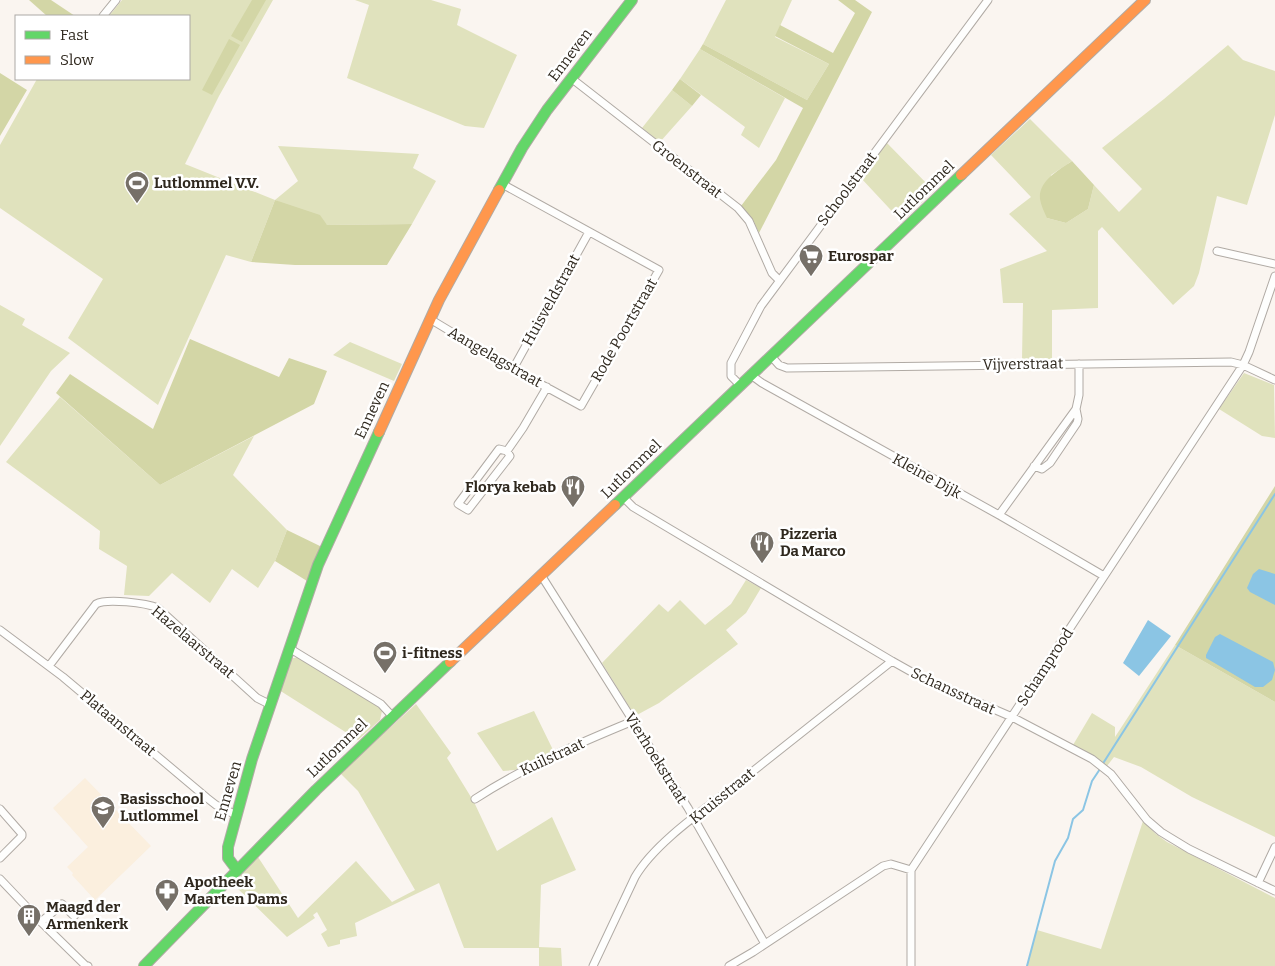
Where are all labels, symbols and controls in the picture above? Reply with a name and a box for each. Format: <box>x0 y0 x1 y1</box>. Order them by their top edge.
legend <box>15 15 190 80</box>
street label: Enneven <box>544 25 596 85</box>
text: Fast <box>60 26 89 44</box>
text: Slow <box>60 51 95 69</box>
street label: Groenstraat <box>648 136 726 202</box>
street label: Schoolstraat <box>813 148 881 229</box>
street label: Lutlommel <box>890 157 958 223</box>
sports icon: Lutlommel V.V. <box>124 170 150 204</box>
place label: Lutlommel V.V. <box>154 174 259 192</box>
supermarket icon: Eurospar <box>798 243 824 277</box>
place label: Eurospar <box>828 247 894 265</box>
street label: Huisveldstraat <box>518 250 584 349</box>
street label: Rode Poortstraat <box>587 274 661 385</box>
street label: Aangelagstraat <box>445 323 546 391</box>
street label: Vijverstraat <box>982 354 1064 374</box>
street label: Enneven <box>351 378 393 442</box>
street label: Lutlommel <box>597 436 665 502</box>
street label: Kleine Dijk <box>889 450 965 503</box>
restaurant icon: Florya kebab <box>560 474 586 508</box>
place label: Florya kebab <box>465 478 556 496</box>
place label: Pizzeria Da Marco <box>780 525 846 560</box>
restaurant icon: Pizzeria Da Marco <box>749 530 775 564</box>
street label: Hazelaarstraat <box>148 602 239 682</box>
street label: Schamprood <box>1013 625 1077 709</box>
sports icon: i-fitness <box>372 640 398 674</box>
place label: i-fitness <box>402 644 462 662</box>
street label: Schansstraat <box>908 664 999 719</box>
street label: Plataanstraat <box>77 686 160 760</box>
street label: Vierhoekstraat <box>621 709 691 807</box>
street label: Lutlommel <box>303 715 371 781</box>
street label: Kuilstraat <box>517 734 588 780</box>
street label: Enneven <box>211 759 245 823</box>
street label: Kruisstraat <box>686 764 759 828</box>
place label: Basisschool Lutlommel <box>120 790 204 825</box>
school or university icon: Basisschool Lutlommel <box>90 795 116 829</box>
place label: Apotheek Maarten Dams <box>184 873 288 908</box>
pharmacy icon: Apotheek Maarten Dams <box>154 878 180 912</box>
place label: Maagd der Armenkerk <box>46 898 128 933</box>
building icon: Maagd der Armenkerk <box>16 903 42 937</box>

